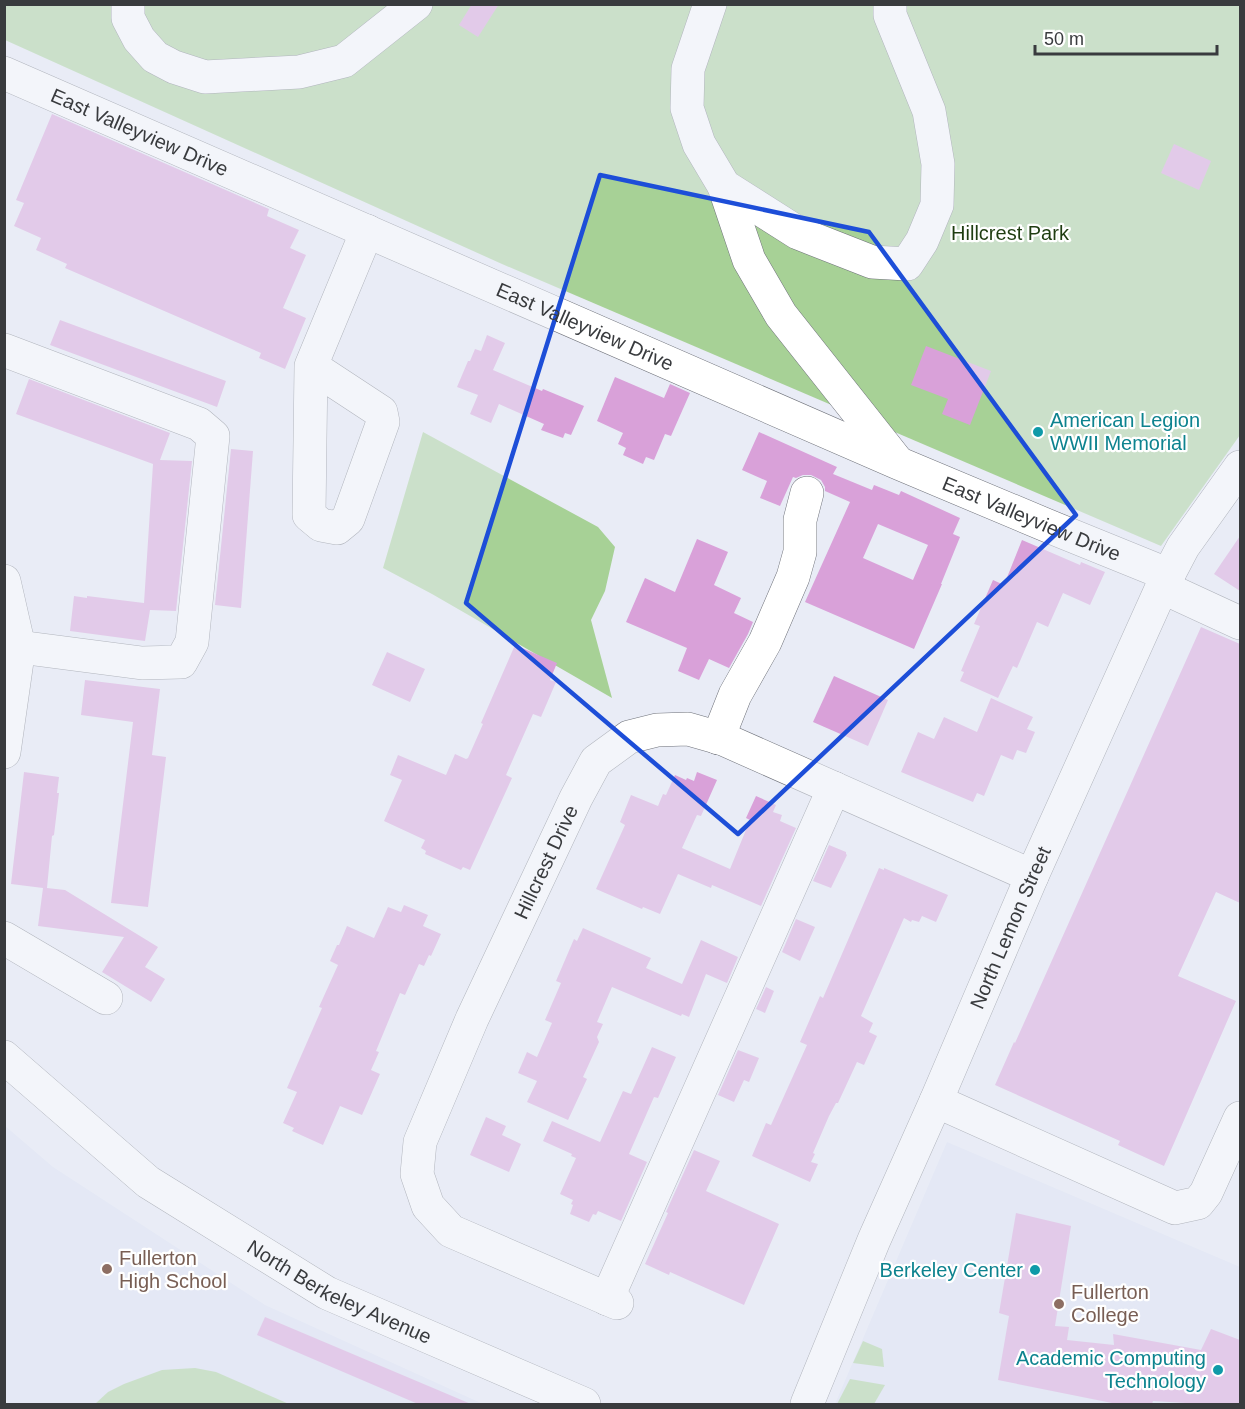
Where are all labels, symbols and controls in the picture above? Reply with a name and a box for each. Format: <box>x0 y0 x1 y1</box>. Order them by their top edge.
scale bar <box>1035 18 1216 56</box>
text: 50 m <box>1044 29 1084 49</box>
street label: East Valleyview Drive <box>48 84 232 180</box>
park label: Hillcrest Park <box>951 222 1070 244</box>
street label: East Valleyview Drive <box>493 278 677 375</box>
place label: American Legion WWII Memorial <box>1050 409 1200 454</box>
marker: American Legion WWII Memorial <box>1031 425 1045 439</box>
street label: East Valleyview Drive <box>939 472 1124 565</box>
street label: Hillcrest Drive <box>510 801 582 922</box>
street label: North Lemon Street <box>966 843 1055 1012</box>
street label: North Berkeley Avenue <box>243 1235 435 1348</box>
place label: Fullerton High School <box>119 1247 227 1292</box>
place label: Berkeley Center <box>880 1259 1023 1281</box>
marker: Fullerton High School <box>100 1262 114 1276</box>
marker: Berkeley Center <box>1028 1263 1042 1277</box>
place label: Fullerton College <box>1071 1281 1149 1326</box>
marker: Fullerton College <box>1052 1297 1066 1311</box>
place label: Academic Computing Technology <box>1016 1347 1206 1392</box>
marker: Academic Computing Technology <box>1211 1363 1225 1377</box>

